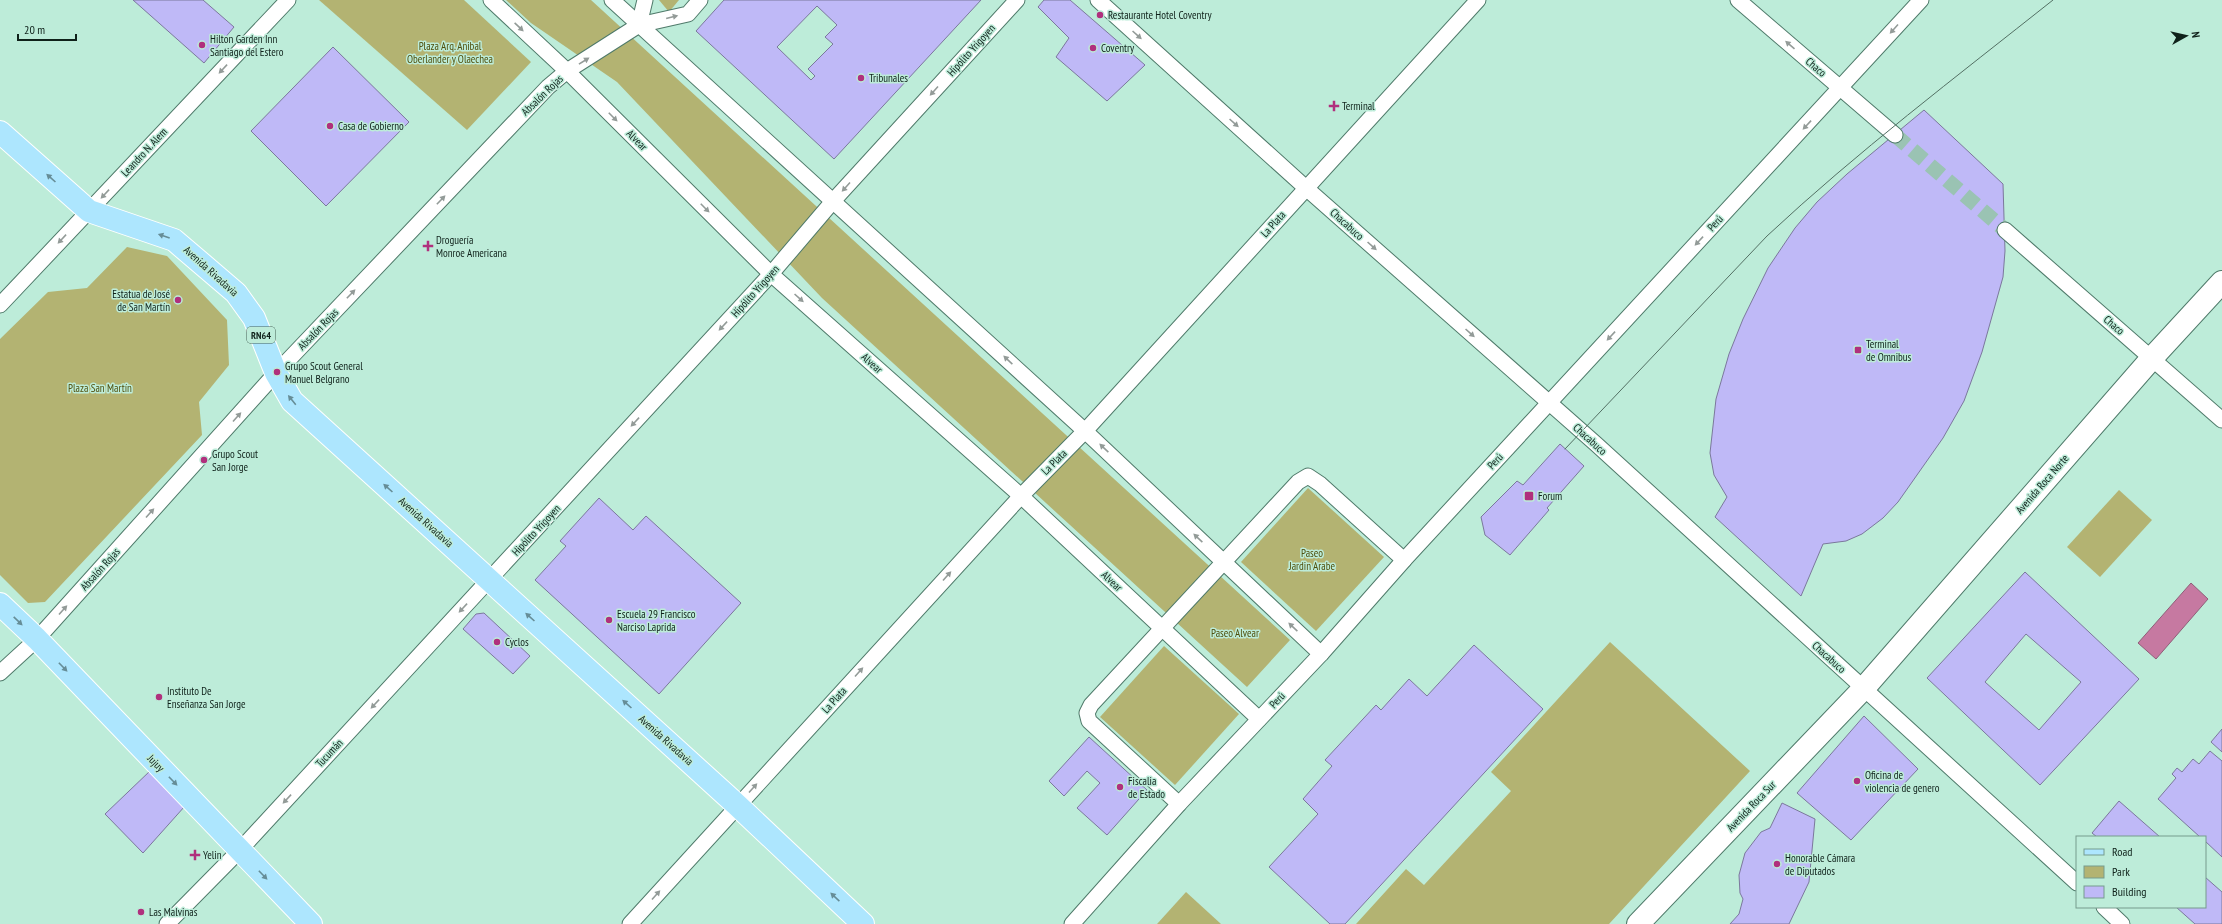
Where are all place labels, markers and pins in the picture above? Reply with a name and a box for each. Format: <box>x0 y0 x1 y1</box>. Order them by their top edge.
place label: Restaurante Hotel Coventry <box>1108 8 1212 22</box>
marker: Restaurante Hotel Coventry <box>1095 10 1105 20</box>
place label: Hilton Garden Inn Santiago del Estero <box>210 32 284 59</box>
marker: Hilton Garden Inn Santiago del Estero <box>197 40 207 50</box>
place label: Coventry <box>1101 41 1135 55</box>
marker: Coventry <box>1088 43 1098 53</box>
place label: Tribunales <box>869 71 908 85</box>
marker: Tribunales <box>856 73 866 83</box>
place label: Terminal <box>1342 99 1375 113</box>
marker: Terminal <box>1329 101 1339 111</box>
place label: Casa de Gobierno <box>338 119 404 133</box>
marker: Casa de Gobierno <box>325 121 335 131</box>
place label: Droguería Monroe Americana <box>436 233 507 260</box>
marker: Droguería Monroe Americana <box>423 241 433 251</box>
place label: Estatua de José de San Martín <box>112 287 170 314</box>
marker: Estatua de José de San Martín <box>173 295 183 305</box>
place label: Terminal de Omnibus <box>1866 337 1912 364</box>
marker: Terminal de Omnibus <box>1853 345 1863 355</box>
place label: Grupo Scout General Manuel Belgrano <box>285 359 363 386</box>
marker: Grupo Scout General Manuel Belgrano <box>272 367 282 377</box>
place label: Grupo Scout San Jorge <box>212 447 258 474</box>
marker: Grupo Scout San Jorge <box>199 455 209 465</box>
place label: Forum <box>1538 489 1562 503</box>
marker: Forum <box>1523 490 1535 502</box>
place label: Escuela 29 Francisco Narciso Laprida <box>617 607 696 634</box>
marker: Escuela 29 Francisco Narciso Laprida <box>604 615 614 625</box>
place label: Cyclos <box>505 635 529 649</box>
marker: Cyclos <box>492 637 502 647</box>
place label: Instituto De Enseñanza San Jorge <box>167 684 246 711</box>
marker: Instituto De Enseñanza San Jorge <box>154 692 164 702</box>
place label: Oficina de violencia de genero <box>1865 768 1940 795</box>
place label: Fiscalia de Estado <box>1128 774 1165 801</box>
marker: Oficina de violencia de genero <box>1852 776 1862 786</box>
marker: Fiscalia de Estado <box>1115 782 1125 792</box>
place label: Yelin <box>203 848 222 862</box>
marker: Yelin <box>190 850 200 860</box>
place label: Honorable Cámara de Diputados <box>1785 851 1855 878</box>
marker: Honorable Cámara de Diputados <box>1772 859 1782 869</box>
place label: Las Malvinas <box>149 905 198 919</box>
marker: Las Malvinas <box>136 907 146 917</box>

